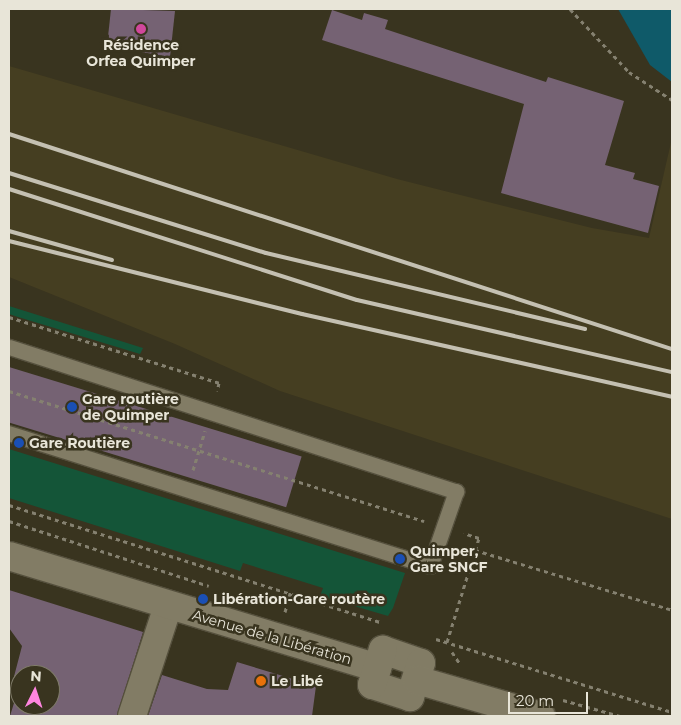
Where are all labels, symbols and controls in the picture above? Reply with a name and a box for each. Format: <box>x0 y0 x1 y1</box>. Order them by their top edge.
marker: Résidence Orfea Quimper <box>135 23 147 35</box>
place label: Résidence Orfea Quimper <box>86 37 196 70</box>
place label: Gare routière de Quimper <box>82 391 179 424</box>
marker: Gare routière de Quimper <box>66 401 78 413</box>
place label: Gare Routière <box>29 435 130 451</box>
marker: Gare Routière <box>13 437 25 449</box>
place label: Quimper, Gare SNCF <box>410 543 487 576</box>
marker: Quimper, Gare SNCF <box>394 553 406 565</box>
place label: Libération-Gare routère <box>213 591 385 607</box>
marker: Libération-Gare routère <box>197 593 209 605</box>
street label: Avenue de la Libération <box>190 606 354 668</box>
north arrow <box>10 665 60 715</box>
text: N <box>30 667 42 685</box>
place label: Le Libé <box>271 673 323 689</box>
marker: Le Libé <box>255 675 267 687</box>
scale bar <box>511 682 591 714</box>
text: 20 m <box>516 691 554 710</box>

